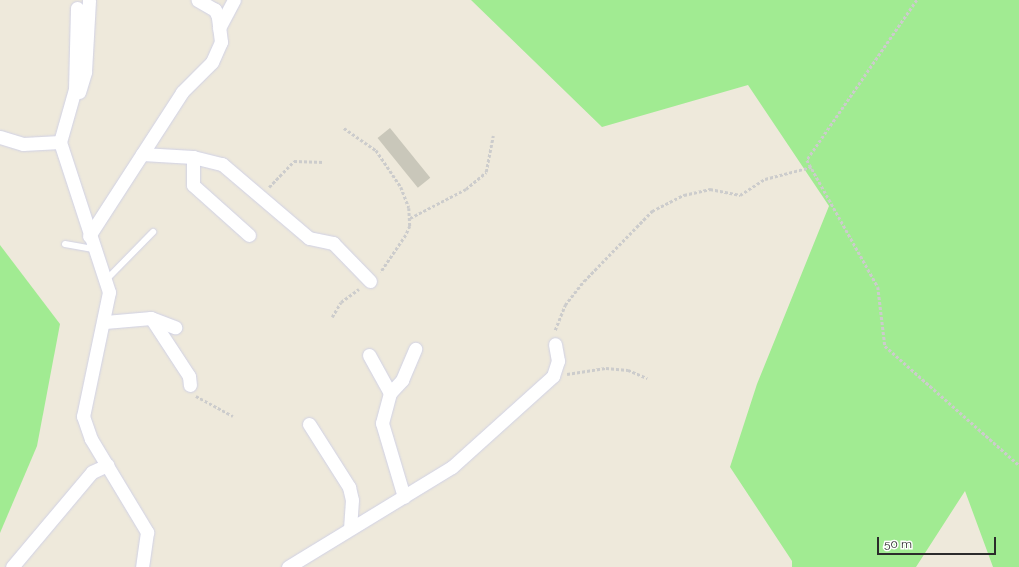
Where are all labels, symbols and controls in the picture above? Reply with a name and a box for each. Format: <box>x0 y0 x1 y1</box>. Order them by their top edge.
scale bar <box>879 529 998 555</box>
text: 50 m <box>884 537 912 551</box>

